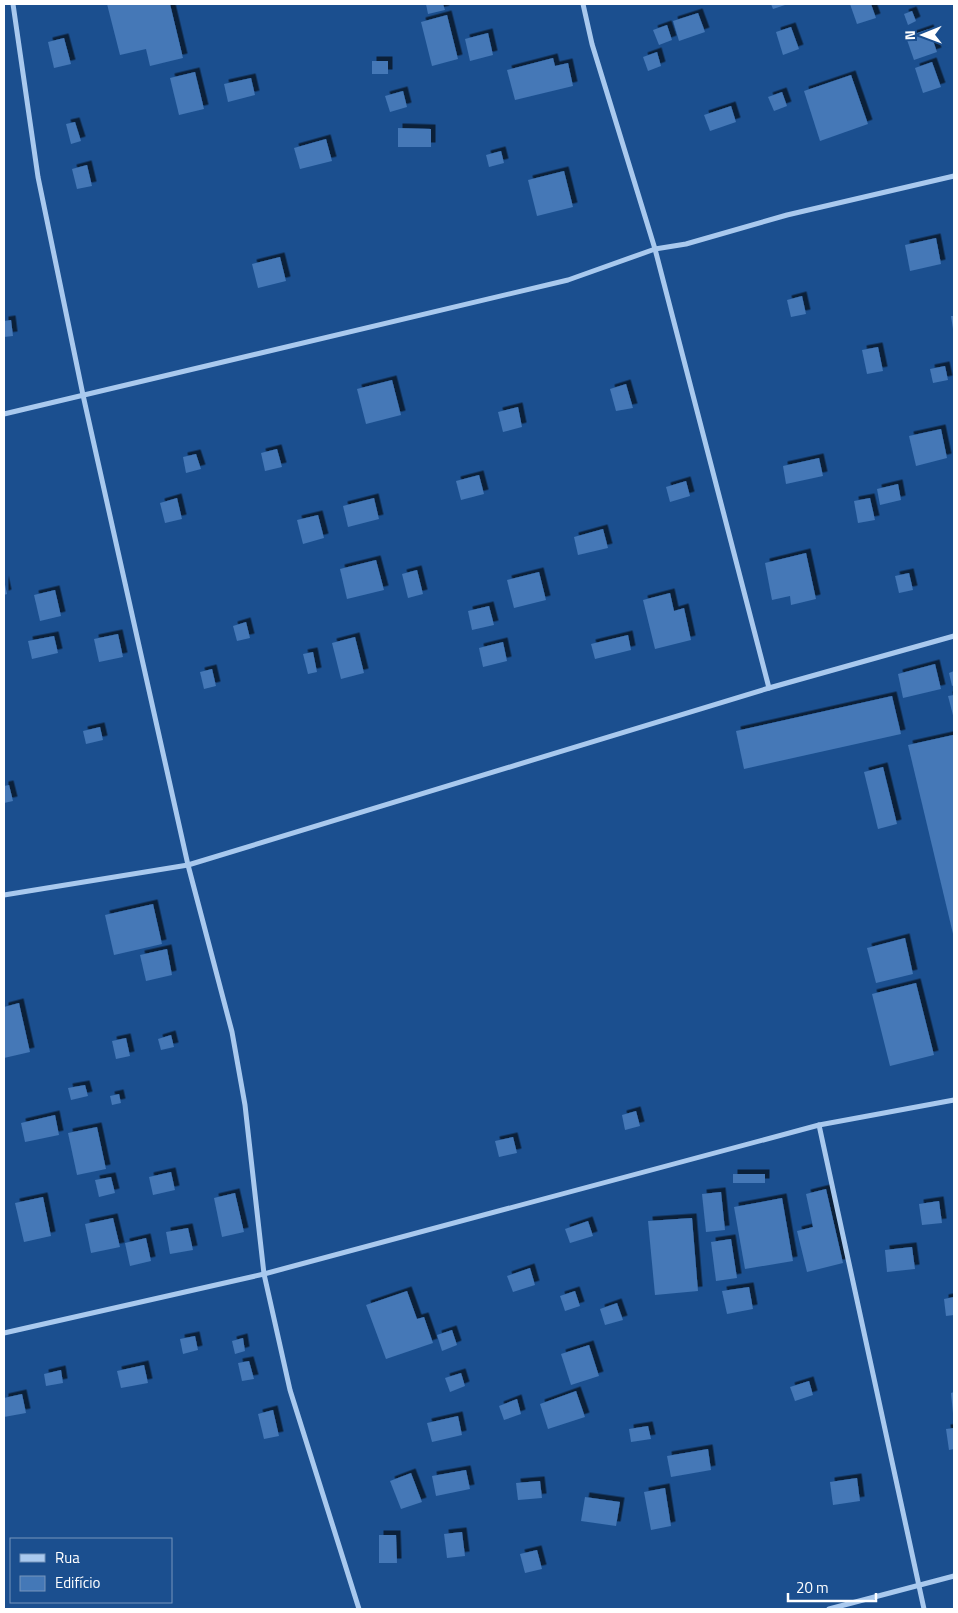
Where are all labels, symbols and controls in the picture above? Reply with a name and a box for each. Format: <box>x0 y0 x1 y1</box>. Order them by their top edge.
north arrow <box>898 10 948 60</box>
text: N <box>899 30 920 40</box>
legend <box>10 1538 172 1603</box>
text: Rua <box>55 1546 80 1569</box>
scale bar <box>788 1570 876 1602</box>
text: Edifício <box>55 1571 100 1594</box>
text: 20 m <box>796 1576 829 1599</box>

